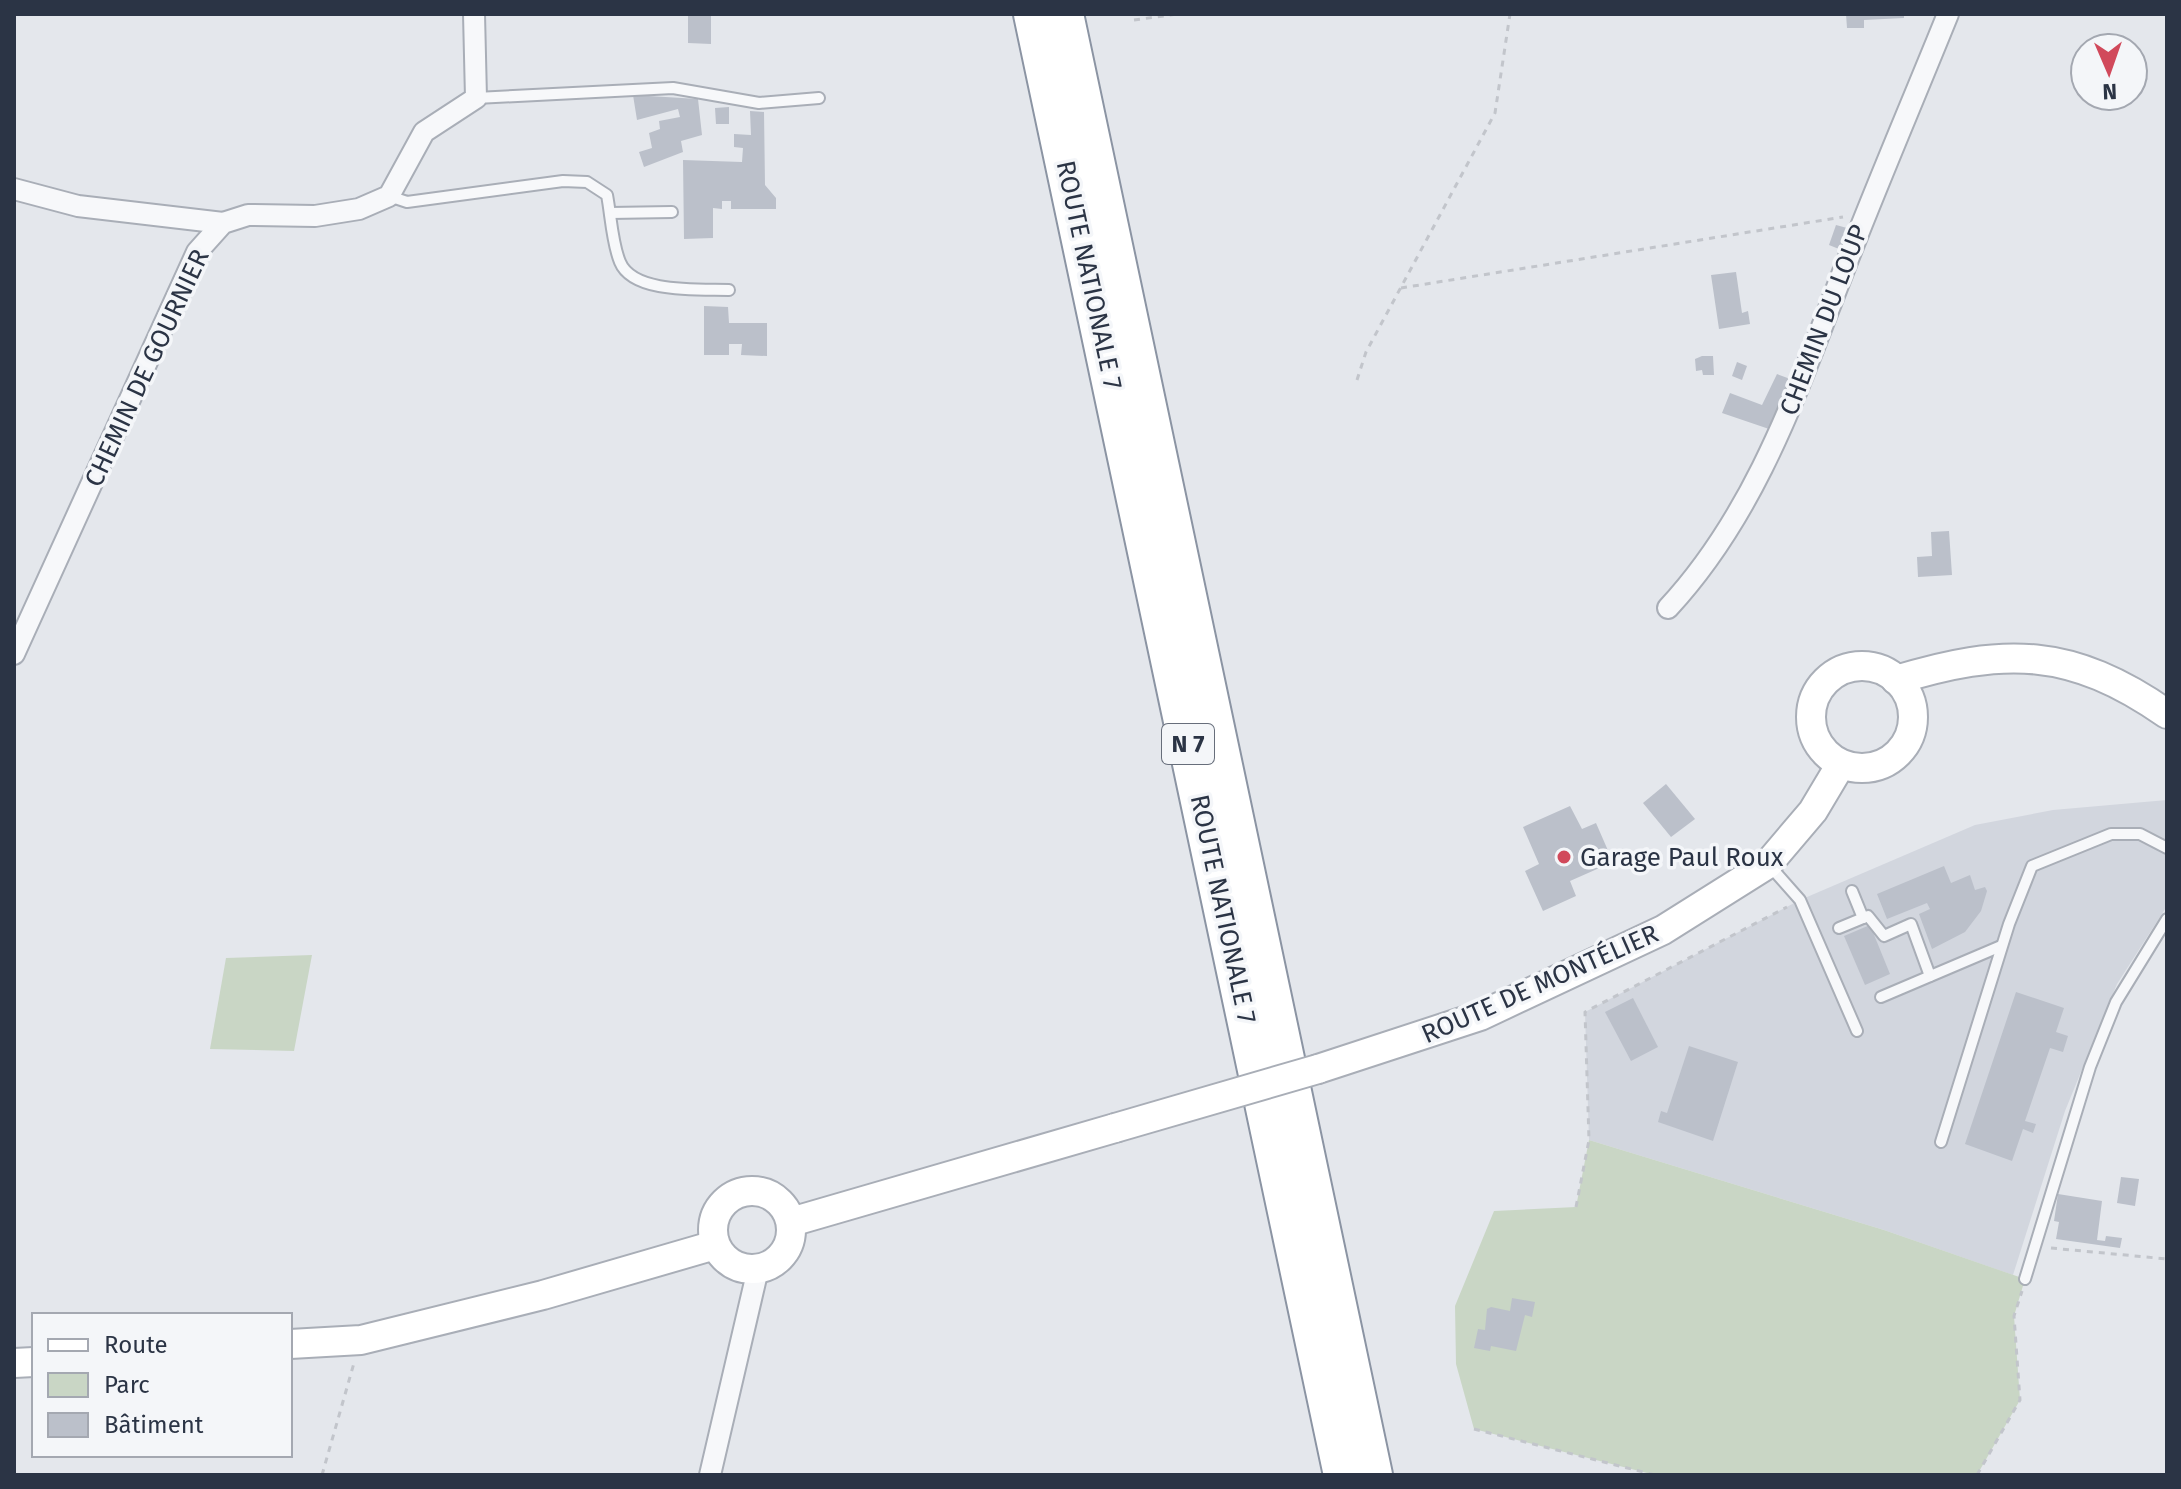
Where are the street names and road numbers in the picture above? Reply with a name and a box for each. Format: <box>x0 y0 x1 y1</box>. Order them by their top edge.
street label: ROUTE NATIONALE 7 <box>1050 158 1128 392</box>
street label: CHEMIN DU LOUP <box>1773 220 1875 420</box>
street label: CHEMIN DE GOURNIER <box>78 244 216 492</box>
road number: N 7 <box>1162 724 1214 764</box>
street label: ROUTE NATIONALE 7 <box>1184 792 1262 1026</box>
street label: ROUTE DE MONTÉLIER <box>1417 918 1663 1050</box>

